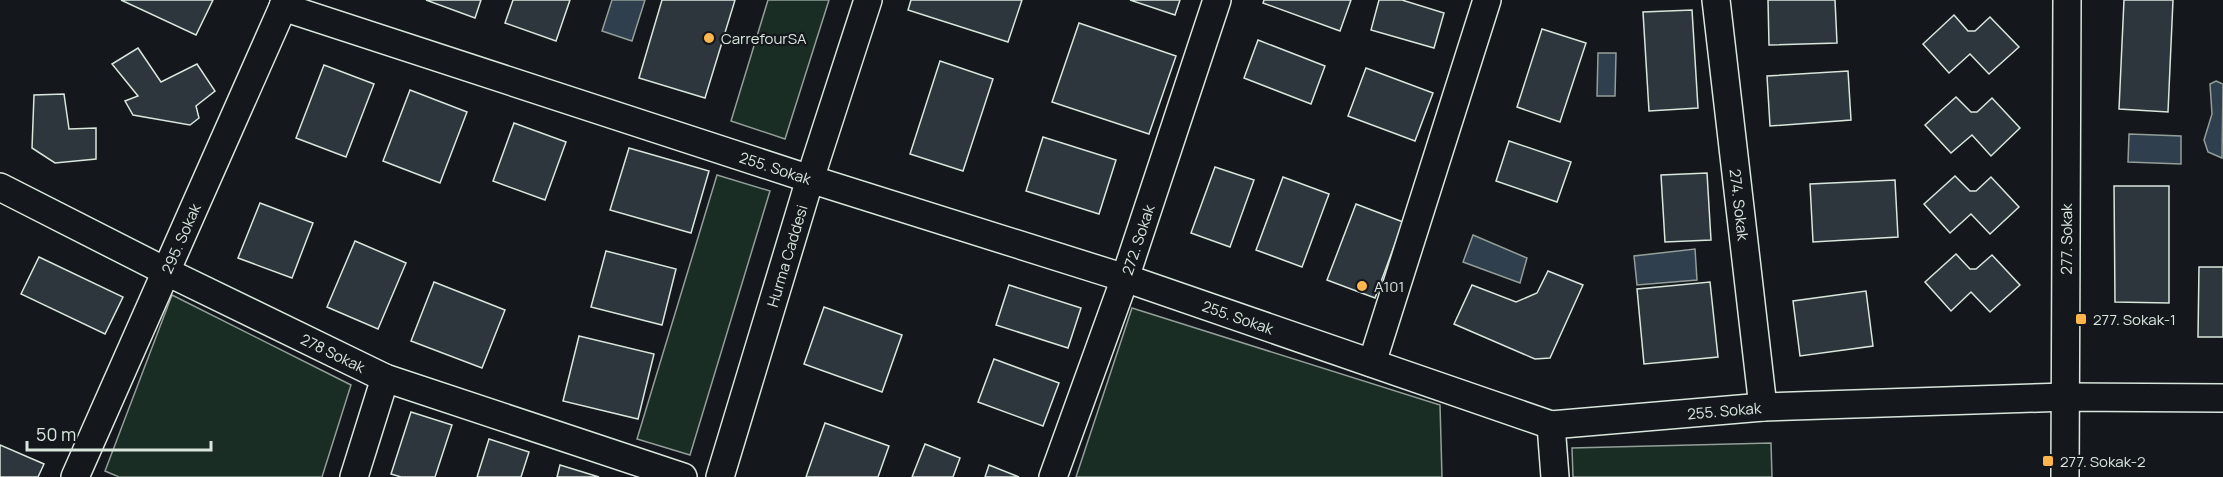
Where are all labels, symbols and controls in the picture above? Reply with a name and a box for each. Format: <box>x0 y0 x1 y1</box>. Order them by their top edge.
place label: CarrefourSA <box>721 28 807 49</box>
marker: CarrefourSA <box>702 31 716 45</box>
street label: 255. Sokak <box>737 146 814 189</box>
street label: 274. Sokak <box>1725 168 1754 242</box>
street label: 295. Sokak <box>156 199 206 277</box>
street label: 272. Sokak <box>1116 201 1159 278</box>
street label: Hurma Caddesi <box>761 202 812 310</box>
street label: 277. Sokak <box>2055 203 2077 275</box>
place label: A101 <box>1374 276 1404 297</box>
marker: A101 <box>1355 279 1369 293</box>
street label: 255. Sokak <box>1199 295 1277 339</box>
place label: 277. Sokak-1 <box>2093 309 2176 330</box>
marker: 277. Sokak-1 <box>2074 312 2088 326</box>
street label: 278 Sokak <box>297 328 369 378</box>
street label: 255. Sokak <box>1686 397 1763 424</box>
scale bar <box>27 414 212 452</box>
text: 50 m <box>36 422 76 446</box>
place label: 277. Sokak-2 <box>2060 451 2146 472</box>
marker: 277. Sokak-2 <box>2041 454 2055 468</box>

